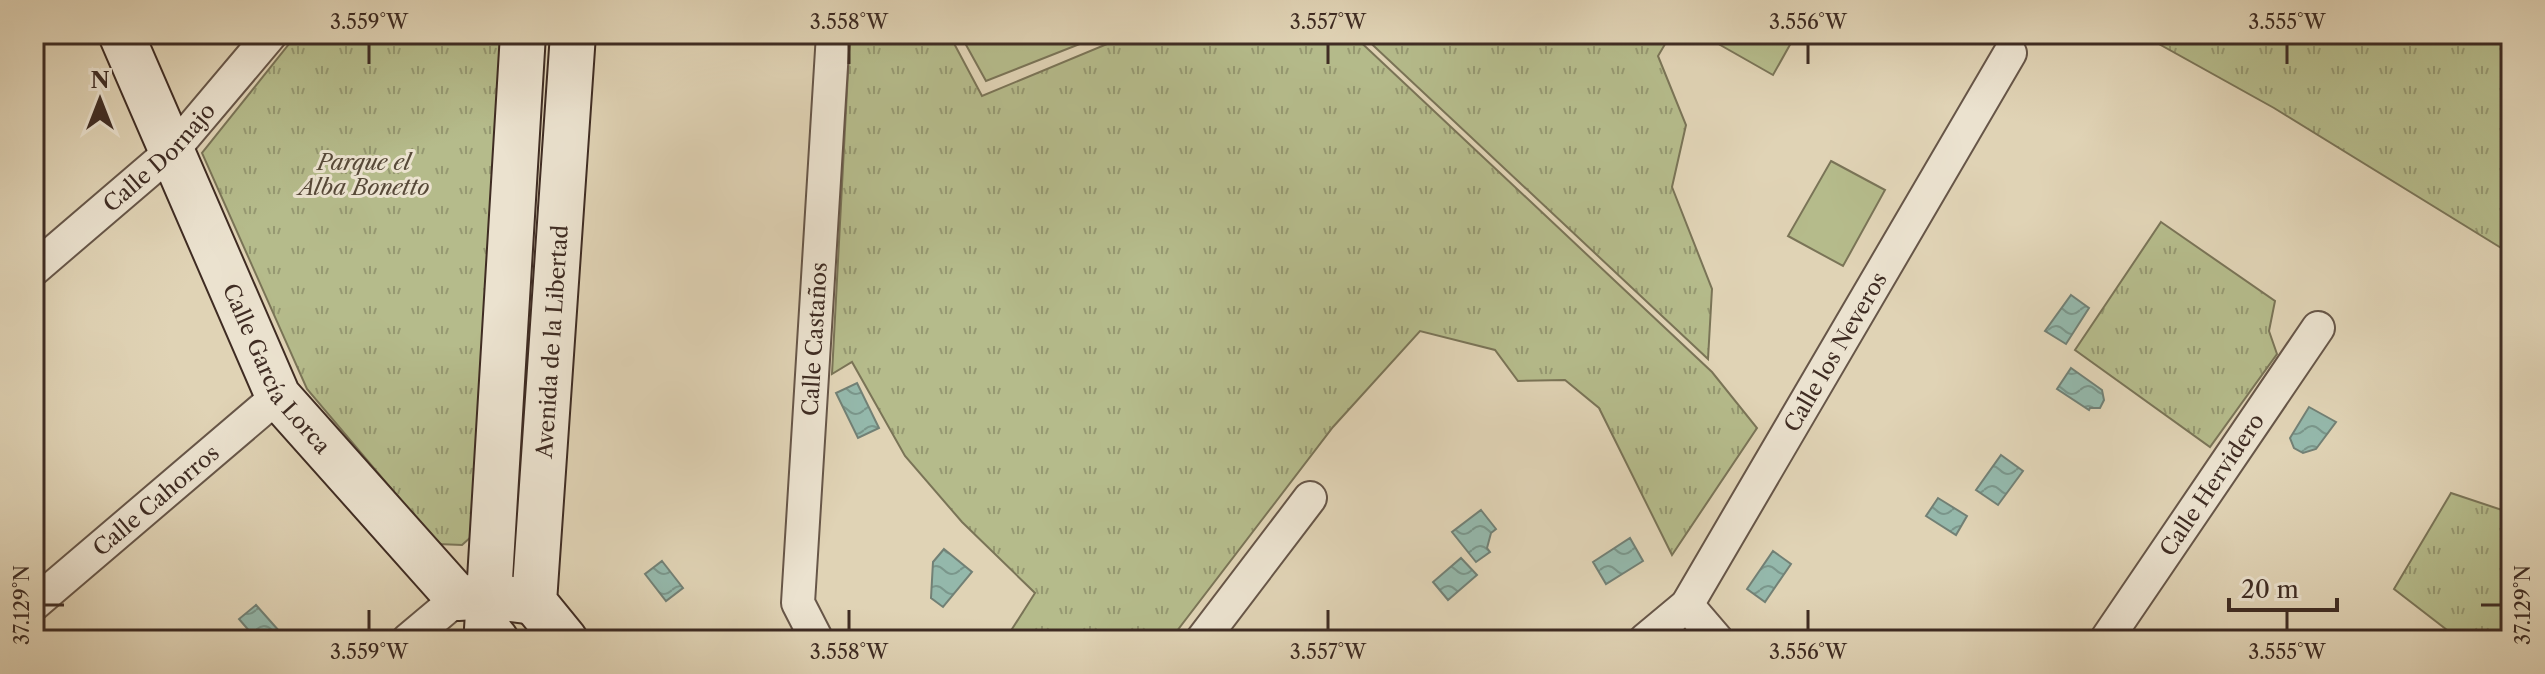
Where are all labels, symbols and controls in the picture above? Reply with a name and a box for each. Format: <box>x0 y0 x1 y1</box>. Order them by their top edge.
text: 3.559°W <box>330 10 409 34</box>
text: 3.558°W <box>810 10 889 34</box>
text: 3.557°W <box>1290 10 1367 34</box>
text: 3.556°W <box>1769 10 1848 34</box>
text: 3.555°W <box>2248 10 2327 34</box>
north arrow <box>60 60 140 140</box>
text: N <box>90 67 110 94</box>
street label: Calle Dornajo <box>98 97 221 218</box>
park label: Parque el Alba Bonetto <box>296 149 429 201</box>
street label: Avenida de la Libertad <box>531 224 574 460</box>
street label: Calle Castaños <box>797 261 833 417</box>
street label: Calle los Neveros <box>1778 267 1893 437</box>
street label: Calle García Lorca <box>217 279 336 460</box>
street label: Calle Hervidero <box>2154 408 2270 561</box>
street label: Calle Cahorros <box>88 439 225 562</box>
scale bar <box>2229 562 2337 612</box>
text: 37.129°N <box>10 565 34 645</box>
text: 37.129°N <box>2511 565 2535 645</box>
text: 20 m <box>2241 575 2299 604</box>
text: 3.559°W <box>330 640 409 664</box>
text: 3.558°W <box>810 640 889 664</box>
text: 3.557°W <box>1290 640 1367 664</box>
text: 3.556°W <box>1769 640 1848 664</box>
text: 3.555°W <box>2248 640 2327 664</box>

